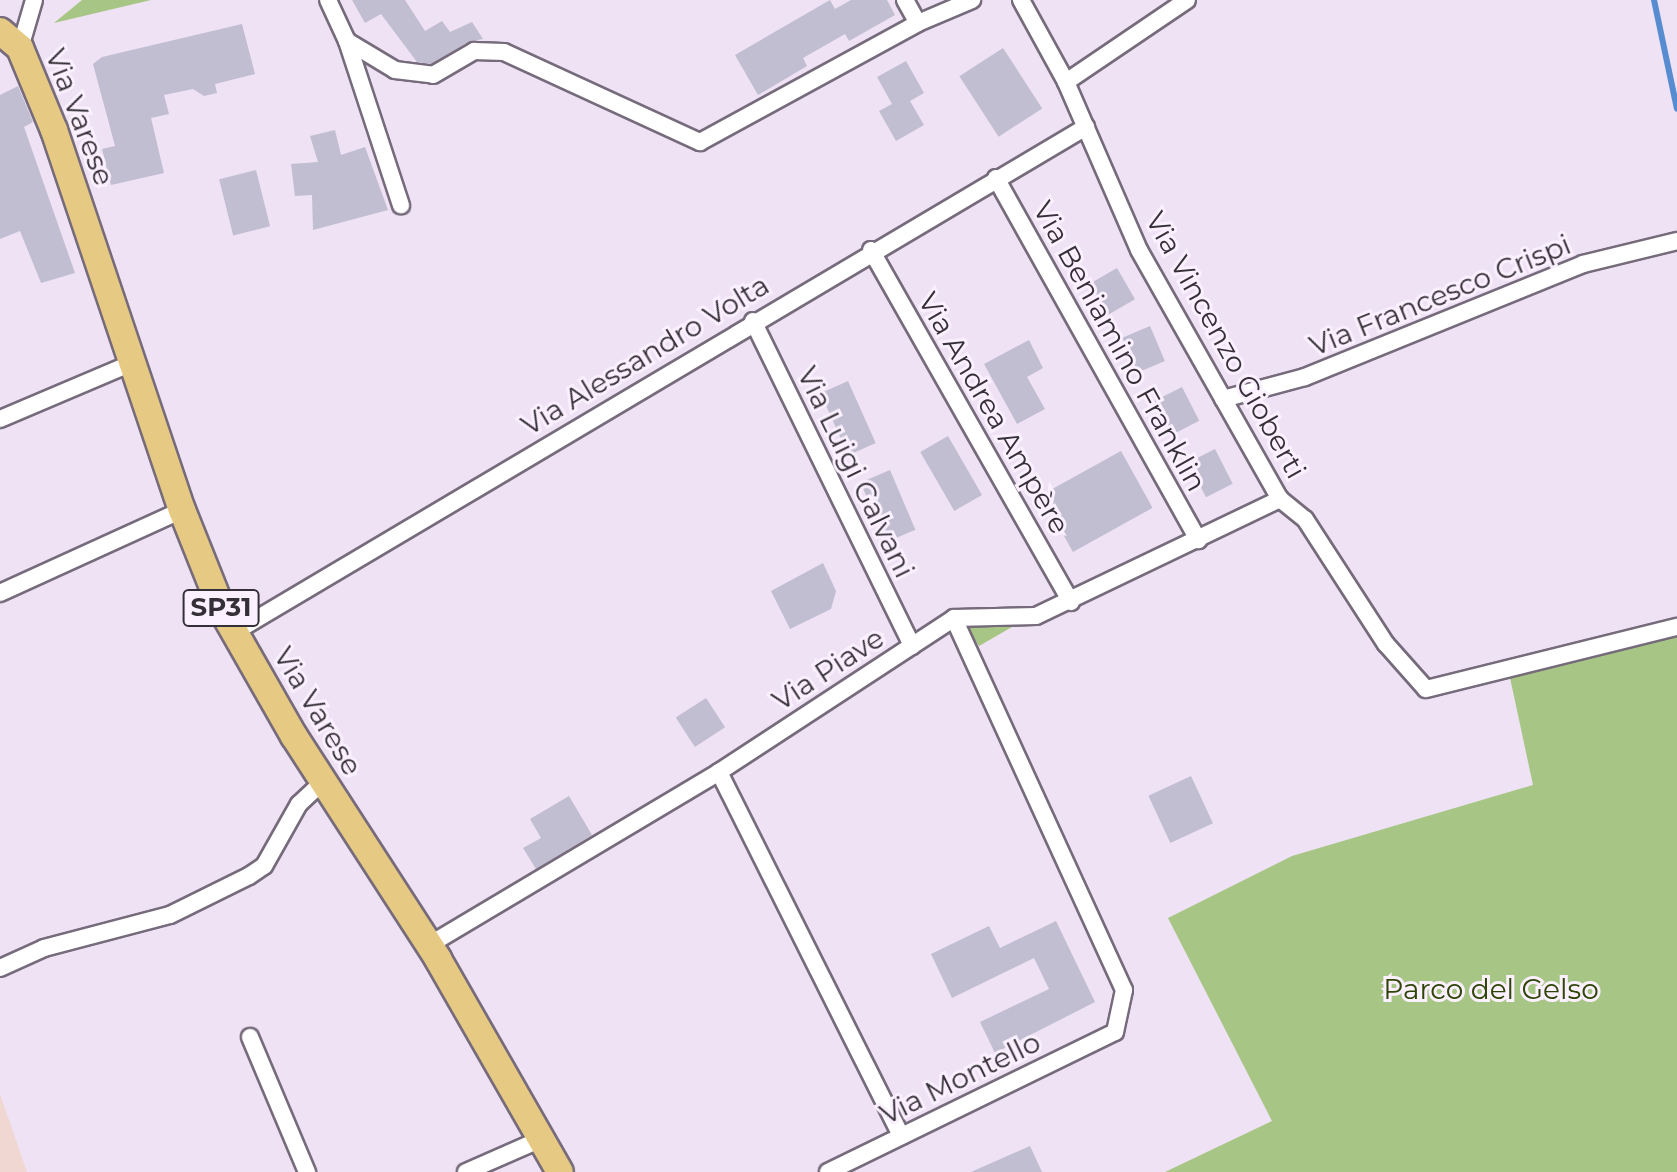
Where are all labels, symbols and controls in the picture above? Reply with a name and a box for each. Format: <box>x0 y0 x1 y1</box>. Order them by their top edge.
street label: Via Varese <box>39 44 121 190</box>
street label: Via Beniamino Franklin <box>1026 195 1214 497</box>
street label: Via Vincenzo Gioberti <box>1139 206 1313 484</box>
street label: Via Francesco Crispi <box>1305 227 1575 363</box>
street label: Via Alessandro Volta <box>515 268 775 442</box>
street label: Via Andrea Ampère <box>911 286 1077 540</box>
street label: Via Luigi Galvani <box>790 361 922 583</box>
road number: SP31 <box>181 586 261 630</box>
street label: Via Piave <box>766 621 890 717</box>
street label: Via Varese <box>267 641 369 781</box>
park label: Parco del Gelso <box>1383 972 1599 1006</box>
street label: Via Montello <box>874 1025 1046 1131</box>

